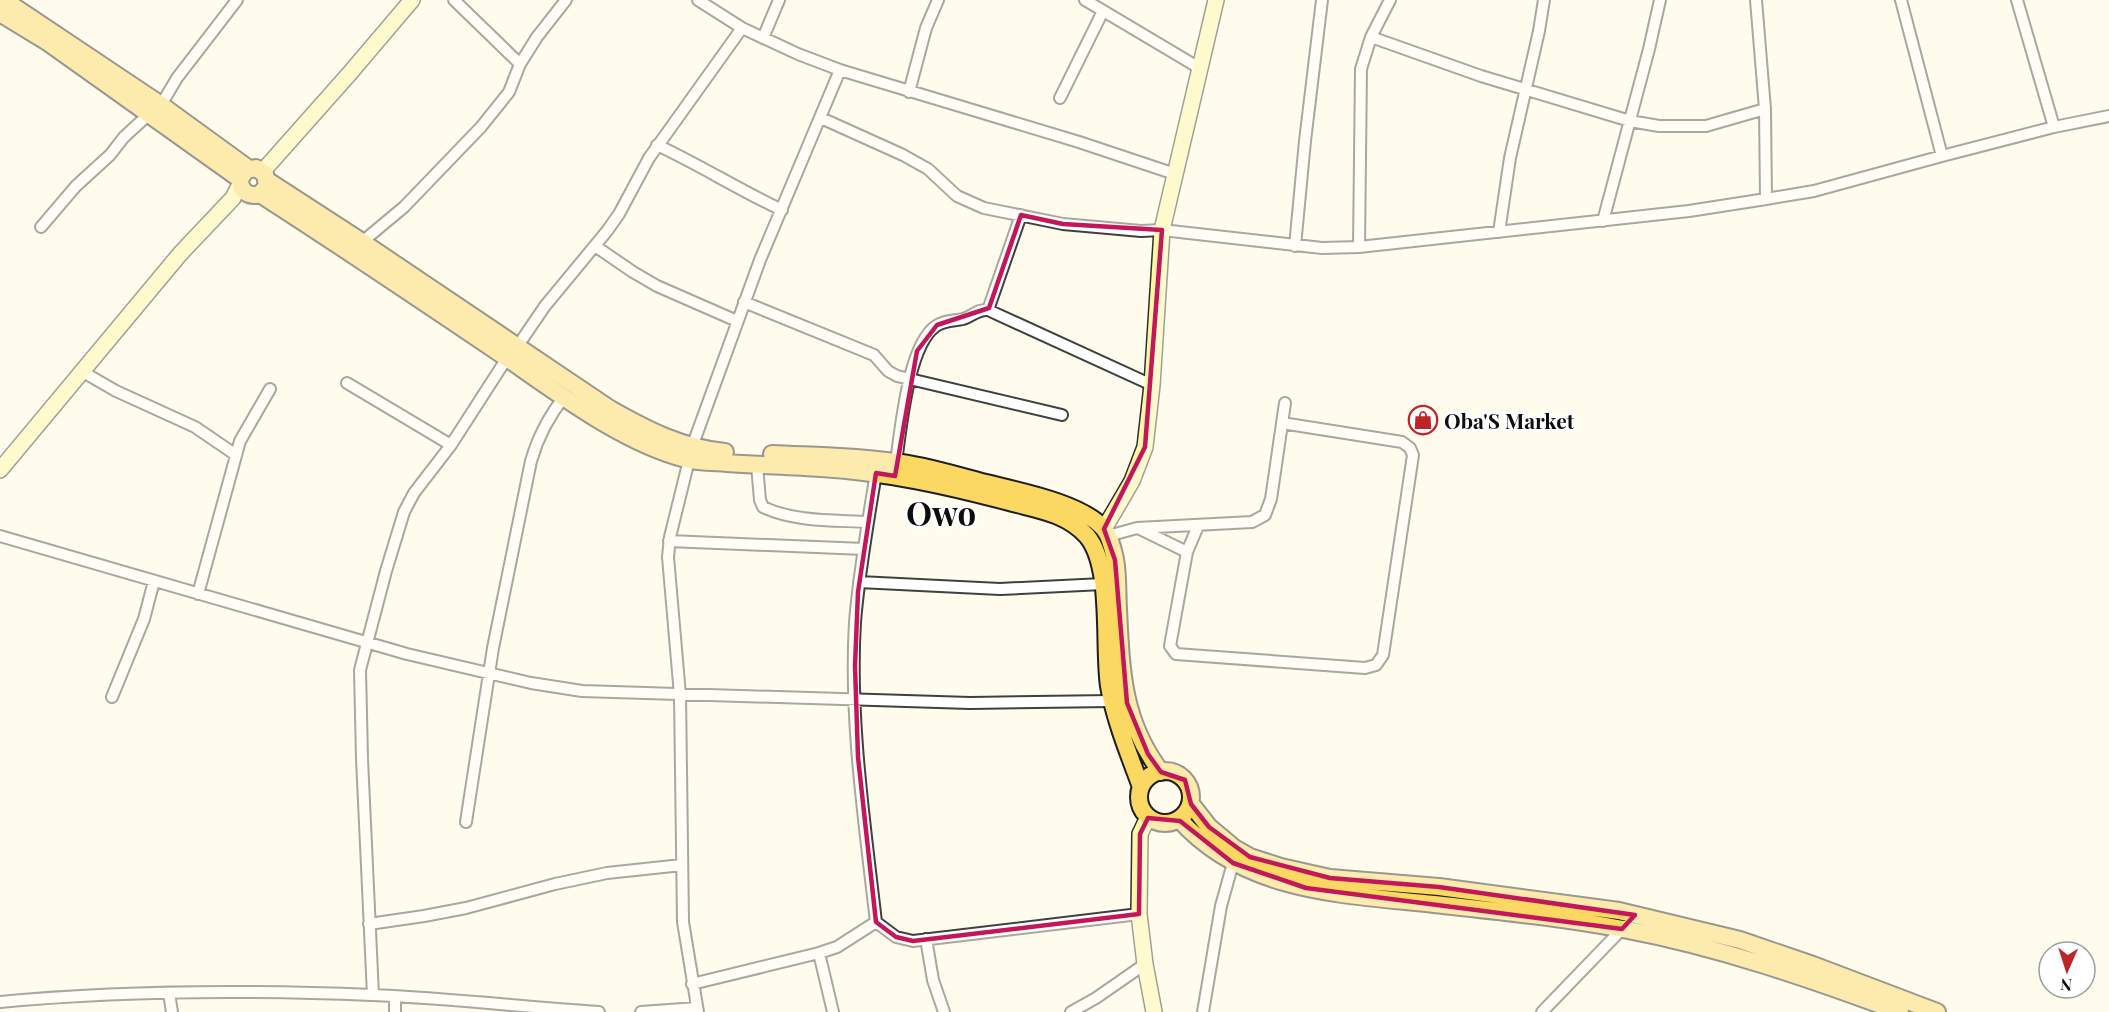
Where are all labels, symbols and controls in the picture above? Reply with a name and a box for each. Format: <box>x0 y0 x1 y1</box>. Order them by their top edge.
shop icon: Oba'S Market <box>1407 404 1439 436</box>
place label: Oba'S Market <box>1444 406 1575 434</box>
district label: Owo <box>906 490 976 534</box>
north arrow <box>2037 940 2097 1000</box>
text: N <box>2059 975 2073 996</box>

